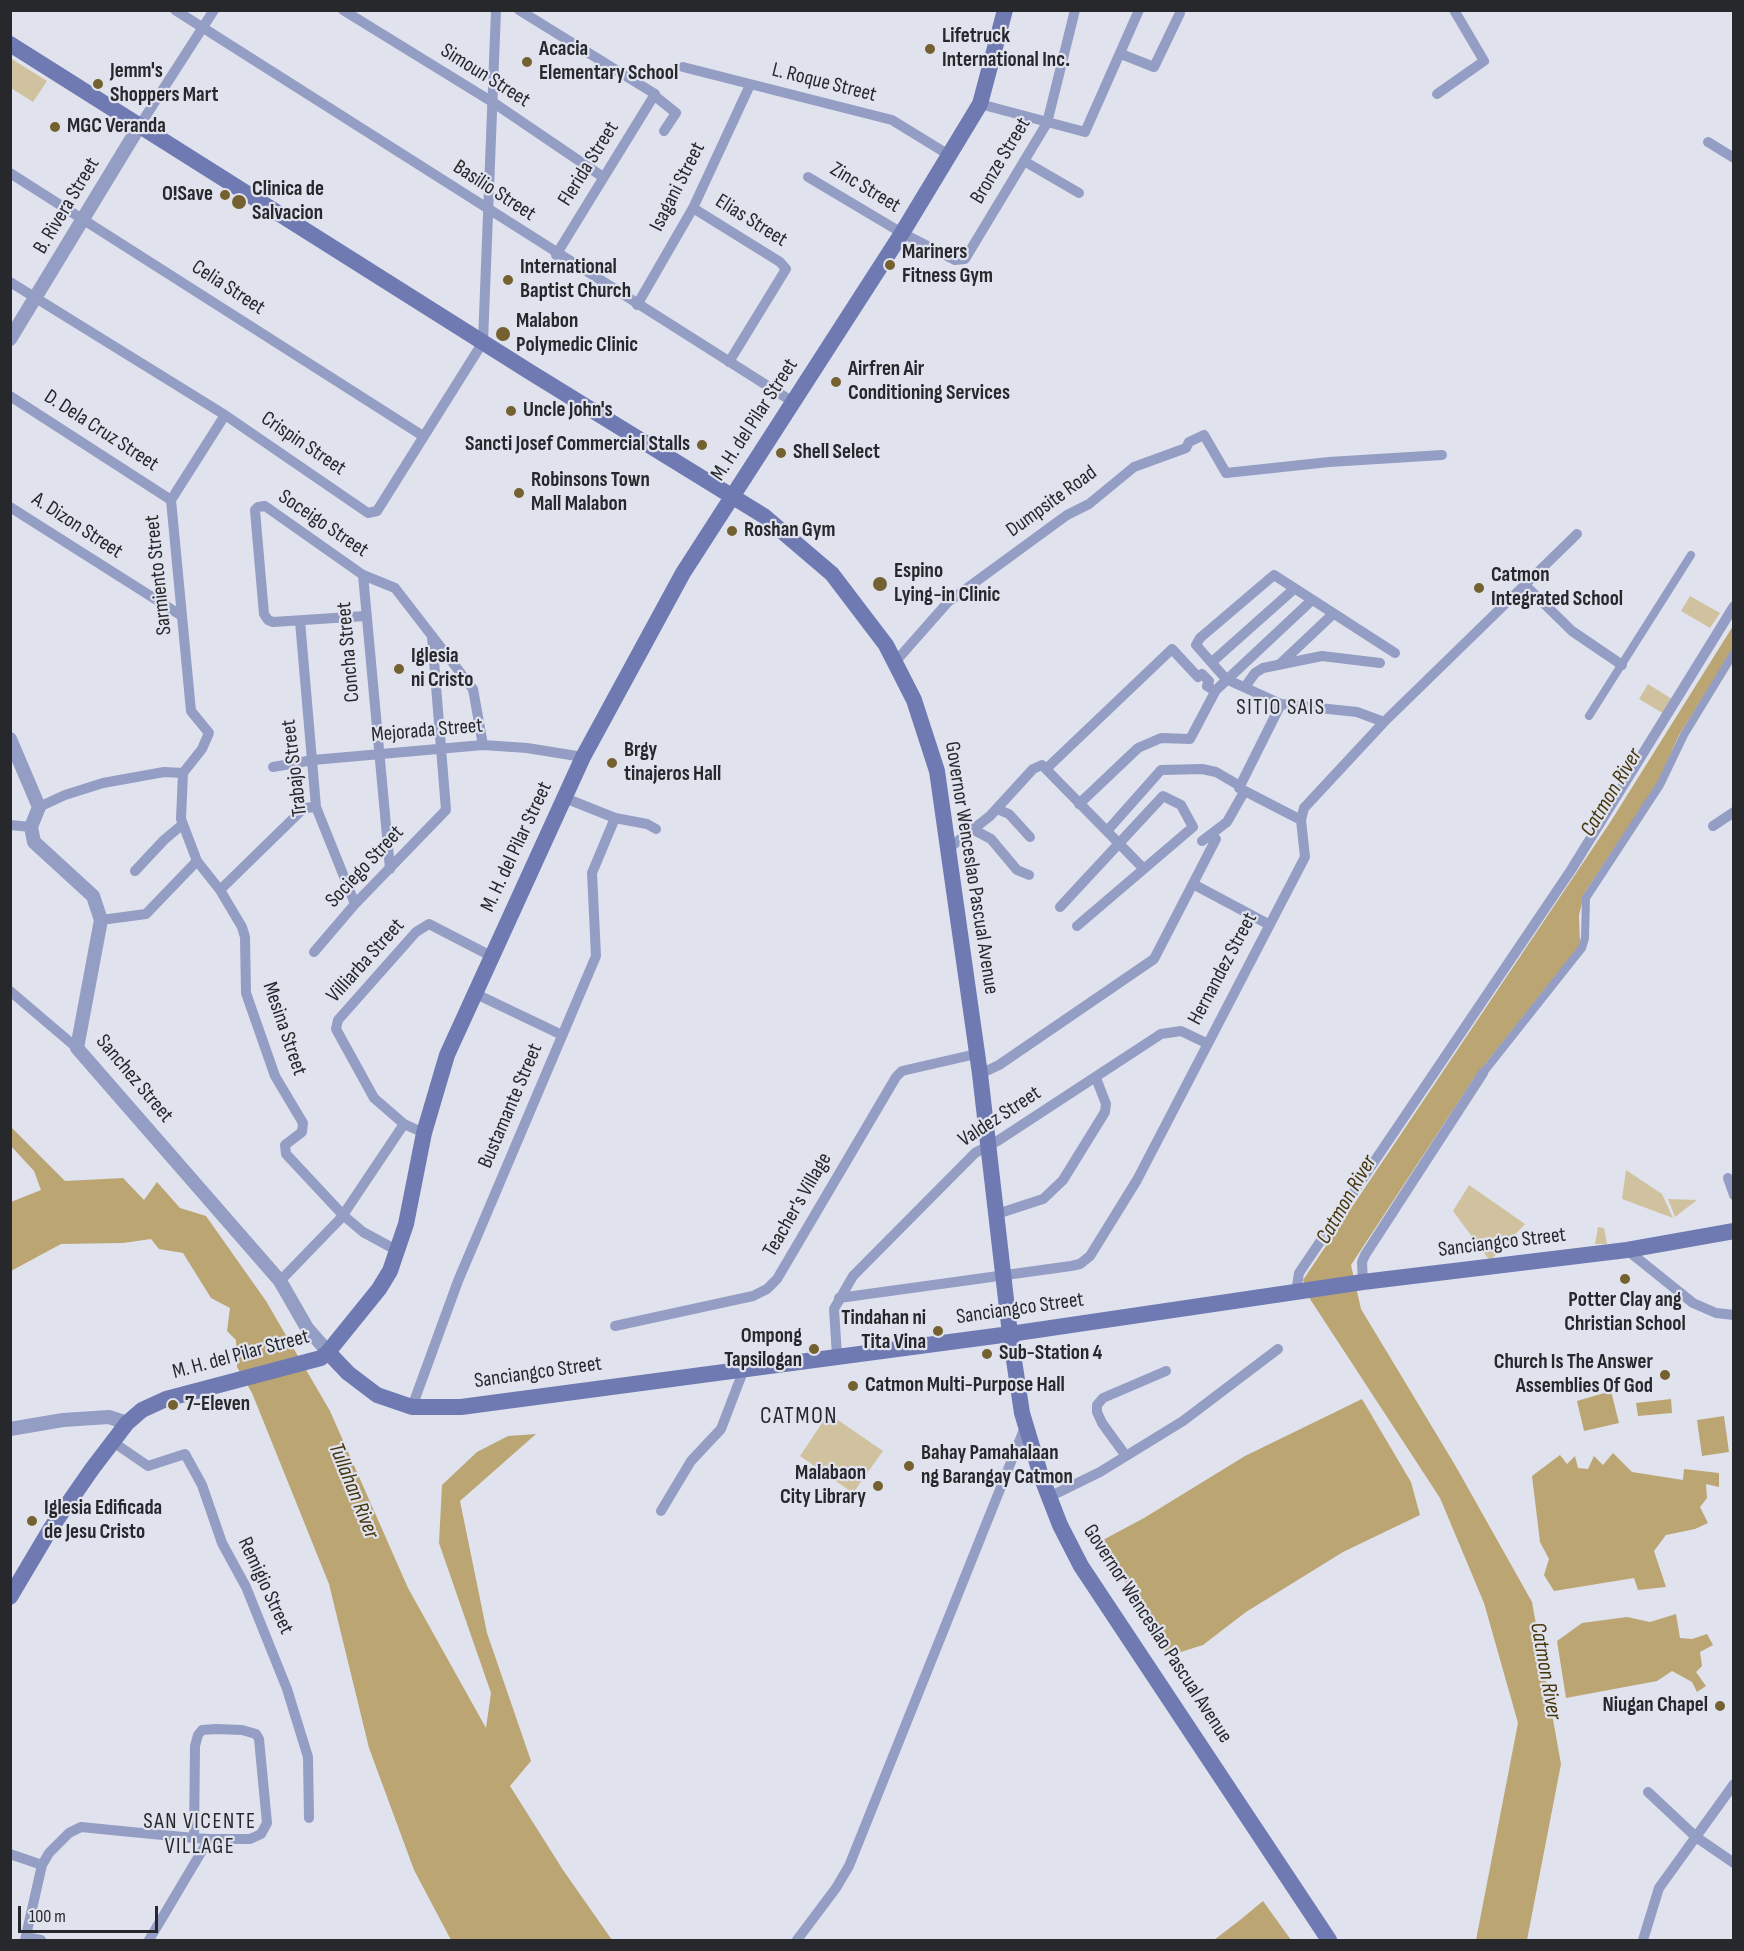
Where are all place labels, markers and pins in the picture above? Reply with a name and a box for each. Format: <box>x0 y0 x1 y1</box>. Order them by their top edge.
place label: Lifetruck International Inc. <box>942 24 1070 74</box>
place label: Acacia Elementary School <box>539 37 678 87</box>
marker: Lifetruck International Inc. <box>923 42 937 56</box>
marker: Acacia Elementary School <box>520 55 534 69</box>
place label: Jemm's Shoppers Mart <box>110 59 218 109</box>
marker: Jemm's Shoppers Mart <box>91 77 105 91</box>
place label: MGC Veranda <box>67 114 166 140</box>
marker: MGC Veranda <box>48 120 62 134</box>
place label: Clinica de Salvacion <box>252 177 324 227</box>
place label: O!Save <box>162 182 213 208</box>
marker: O!Save <box>218 188 232 202</box>
marker: Clinica de Salvacion <box>230 193 248 211</box>
place label: Mariners Fitness Gym <box>902 240 993 290</box>
place label: International Baptist Church <box>520 255 631 305</box>
marker: Mariners Fitness Gym <box>883 258 897 272</box>
marker: International Baptist Church <box>501 273 515 287</box>
place label: Malabon Polymedic Clinic <box>516 309 638 359</box>
marker: Malabon Polymedic Clinic <box>494 325 512 343</box>
place label: Airfren Air Conditioning Services <box>848 357 1010 407</box>
marker: Airfren Air Conditioning Services <box>829 375 843 389</box>
place label: Uncle John's <box>523 398 613 424</box>
marker: Uncle John's <box>504 404 518 418</box>
place label: Sancti Josef Commercial Stalls <box>465 432 690 458</box>
marker: Sancti Josef Commercial Stalls <box>695 438 709 452</box>
place label: Shell Select <box>793 440 880 466</box>
marker: Shell Select <box>774 446 788 460</box>
place label: Robinsons Town Mall Malabon <box>531 468 650 518</box>
marker: Robinsons Town Mall Malabon <box>512 486 526 500</box>
place label: Roshan Gym <box>744 518 835 544</box>
marker: Roshan Gym <box>725 524 739 538</box>
place label: Espino Lying-in Clinic <box>894 559 1000 609</box>
place label: Catmon Integrated School <box>1491 563 1623 613</box>
marker: Espino Lying-in Clinic <box>871 575 889 593</box>
marker: Catmon Integrated School <box>1472 581 1486 595</box>
place label: Iglesia ni Cristo <box>411 644 473 694</box>
marker: Iglesia ni Cristo <box>392 662 406 676</box>
place label: Brgy tinajeros Hall <box>624 738 721 788</box>
marker: Brgy tinajeros Hall <box>605 756 619 770</box>
marker: Potter Clay ang Christian School <box>1618 1272 1632 1286</box>
place label: Potter Clay ang Christian School <box>1564 1288 1686 1338</box>
place label: Tindahan ni Tita Vina <box>841 1306 926 1356</box>
place label: Ompong Tapsilogan <box>724 1324 802 1374</box>
marker: Tindahan ni Tita Vina <box>931 1324 945 1338</box>
place label: Sub-Station 4 <box>999 1341 1102 1367</box>
marker: Ompong Tapsilogan <box>807 1342 821 1356</box>
marker: Sub-Station 4 <box>980 1347 994 1361</box>
place label: Church Is The Answer Assemblies Of God <box>1494 1350 1653 1400</box>
marker: Church Is The Answer Assemblies Of God <box>1658 1368 1672 1382</box>
place label: Catmon Multi-Purpose Hall <box>865 1373 1065 1399</box>
marker: Catmon Multi-Purpose Hall <box>846 1379 860 1393</box>
place label: 7-Eleven <box>185 1392 250 1418</box>
marker: 7-Eleven <box>166 1398 180 1412</box>
place label: Bahay Pamahalaan ng Barangay Catmon <box>921 1441 1073 1491</box>
marker: Bahay Pamahalaan ng Barangay Catmon <box>902 1459 916 1473</box>
place label: Malabaon City Library <box>780 1461 866 1511</box>
marker: Malabaon City Library <box>871 1479 885 1493</box>
place label: Iglesia Edificada de Jesu Cristo <box>44 1496 162 1546</box>
marker: Iglesia Edificada de Jesu Cristo <box>25 1514 39 1528</box>
place label: Niugan Chapel <box>1602 1693 1708 1719</box>
marker: Niugan Chapel <box>1713 1699 1727 1713</box>

